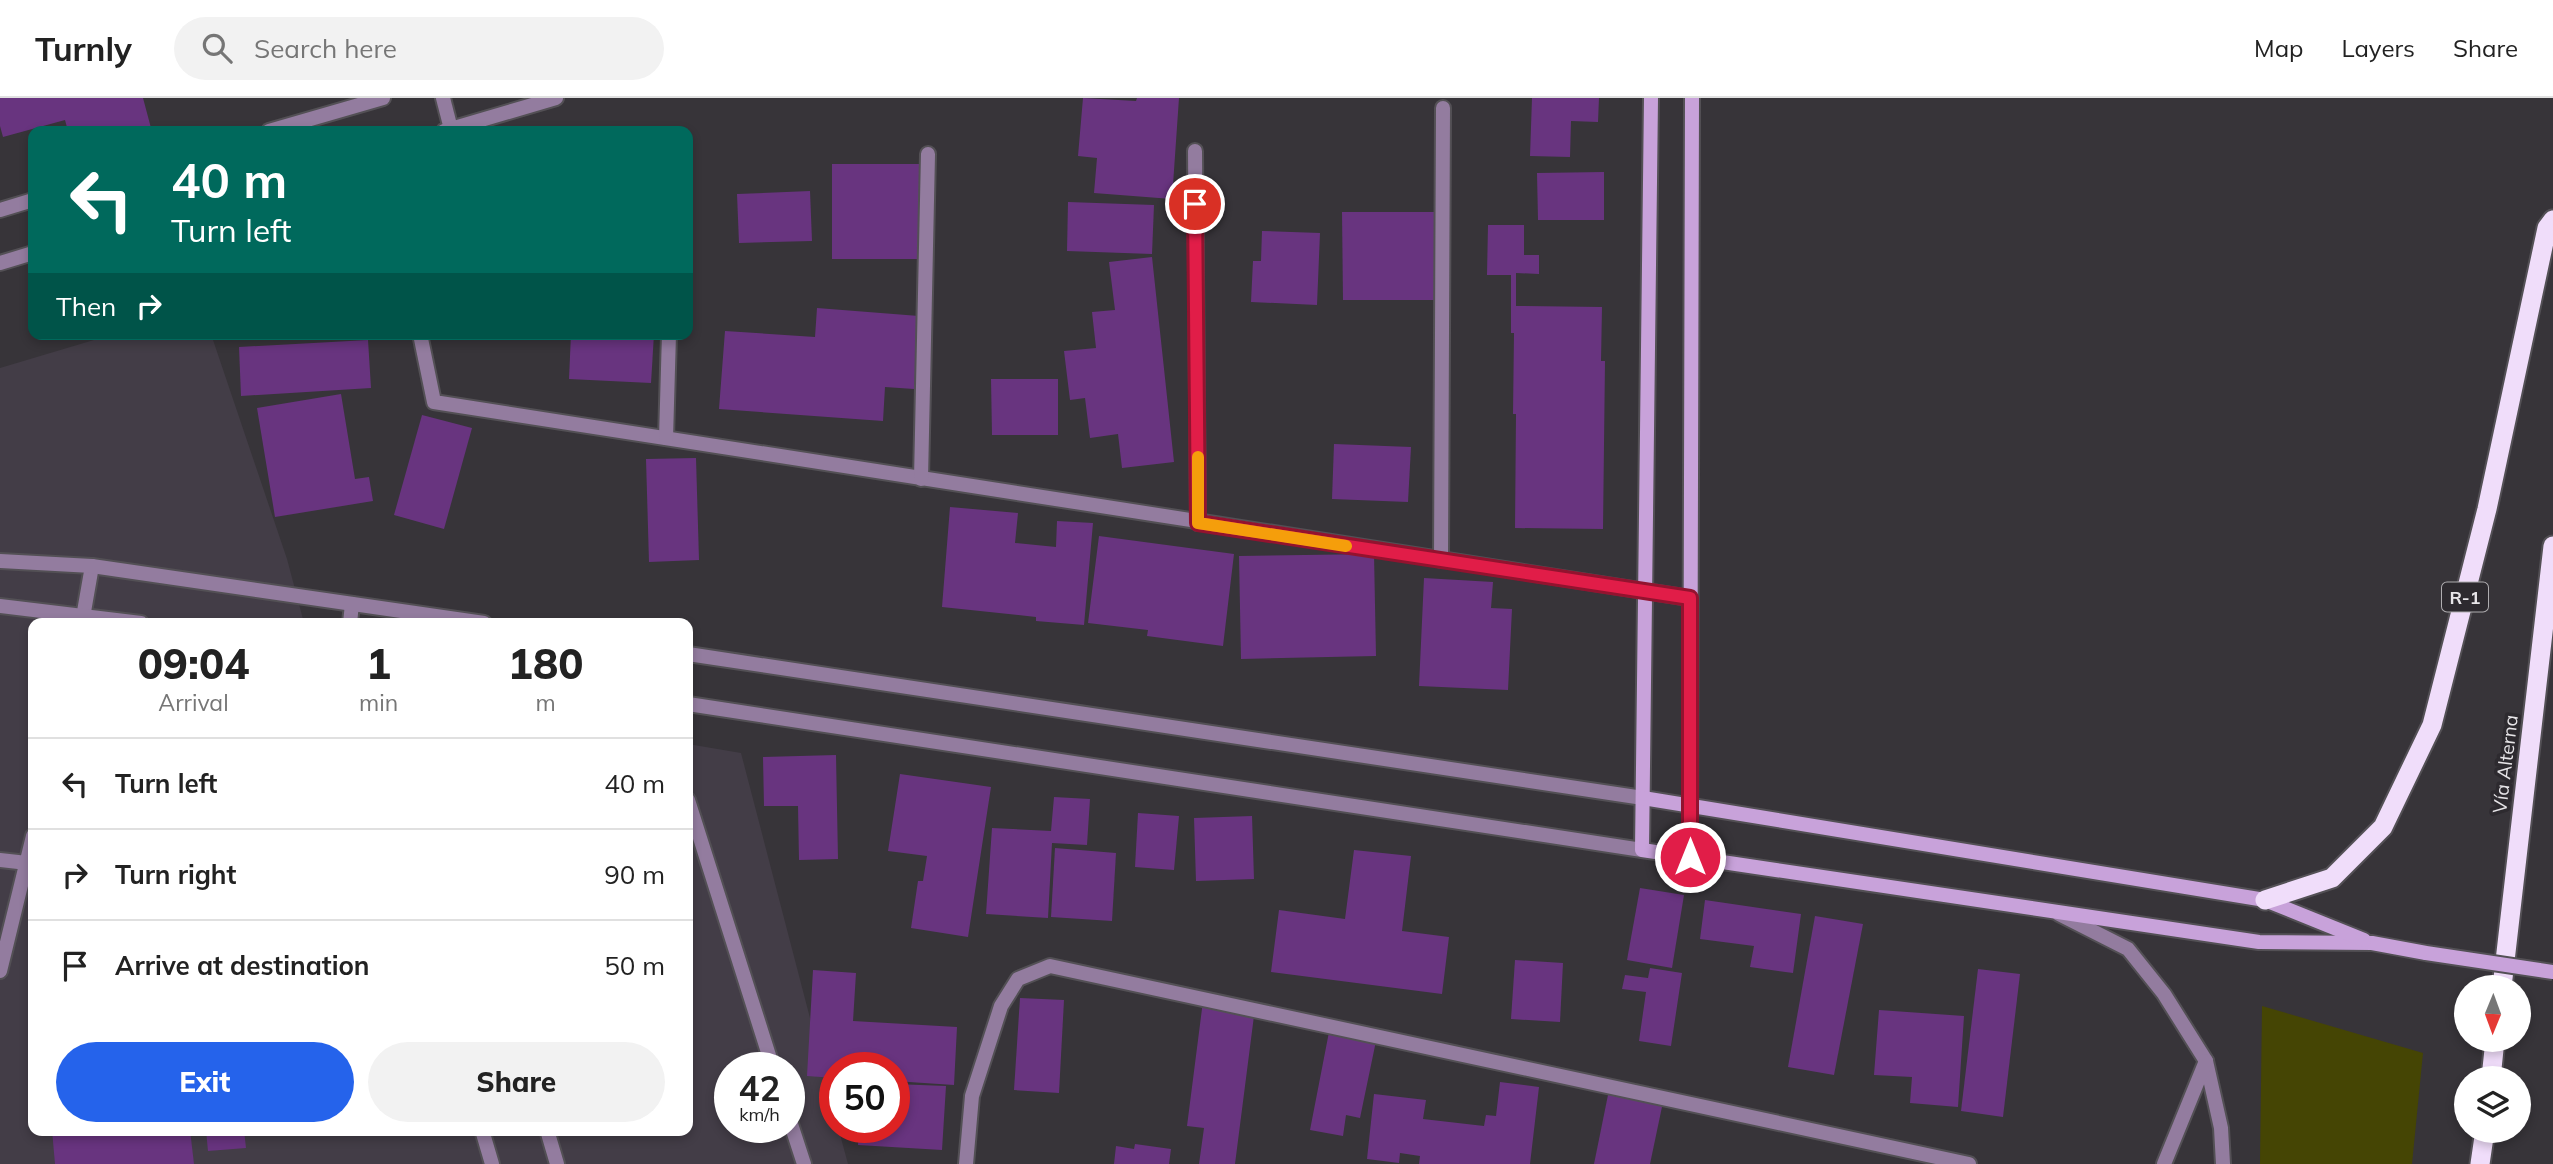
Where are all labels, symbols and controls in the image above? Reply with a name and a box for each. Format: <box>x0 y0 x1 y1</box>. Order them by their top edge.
search box <box>174 17 664 80</box>
text: Turnly <box>35 28 132 69</box>
icon: search <box>198 29 236 67</box>
text: Search here <box>254 32 397 65</box>
text: Map <box>2254 33 2303 63</box>
text: Layers <box>2341 33 2415 63</box>
text: Share <box>2453 33 2518 63</box>
text: 40 m <box>171 149 287 210</box>
icon: left <box>56 154 147 245</box>
pin <box>1165 174 1225 234</box>
icon: arrive <box>1176 185 1214 223</box>
text: Turn left <box>171 210 291 250</box>
icon: right <box>130 287 168 325</box>
text: Then <box>56 290 116 323</box>
road number: R-1 <box>2442 583 2488 612</box>
text: 09:04 <box>138 637 249 690</box>
text: 1 <box>366 637 391 690</box>
text: 180 <box>508 637 583 690</box>
text: Arrival <box>158 688 229 717</box>
text: min <box>359 688 398 717</box>
text: m <box>535 688 556 717</box>
street label: Vía Alterna <box>2487 713 2523 815</box>
icon: left <box>56 765 94 803</box>
text: Turn left <box>115 767 217 800</box>
text: 40 m <box>604 767 665 800</box>
position arrow <box>1653 820 1727 894</box>
icon: right <box>56 856 94 894</box>
text: Turn right <box>115 858 236 891</box>
text: 90 m <box>604 858 665 891</box>
icon: arrive <box>56 947 94 985</box>
text: Arrive at destination <box>115 949 370 982</box>
text: 50 m <box>604 949 665 982</box>
north arrow <box>2454 975 2530 1052</box>
map controls <box>2454 975 2531 1143</box>
button: Exit <box>56 1042 354 1122</box>
button: Share <box>368 1042 665 1122</box>
speed limit sign: 50 <box>819 1052 910 1143</box>
text: 42 <box>738 1066 781 1110</box>
button: layers <box>2454 1066 2531 1143</box>
text: km/h <box>739 1103 780 1126</box>

